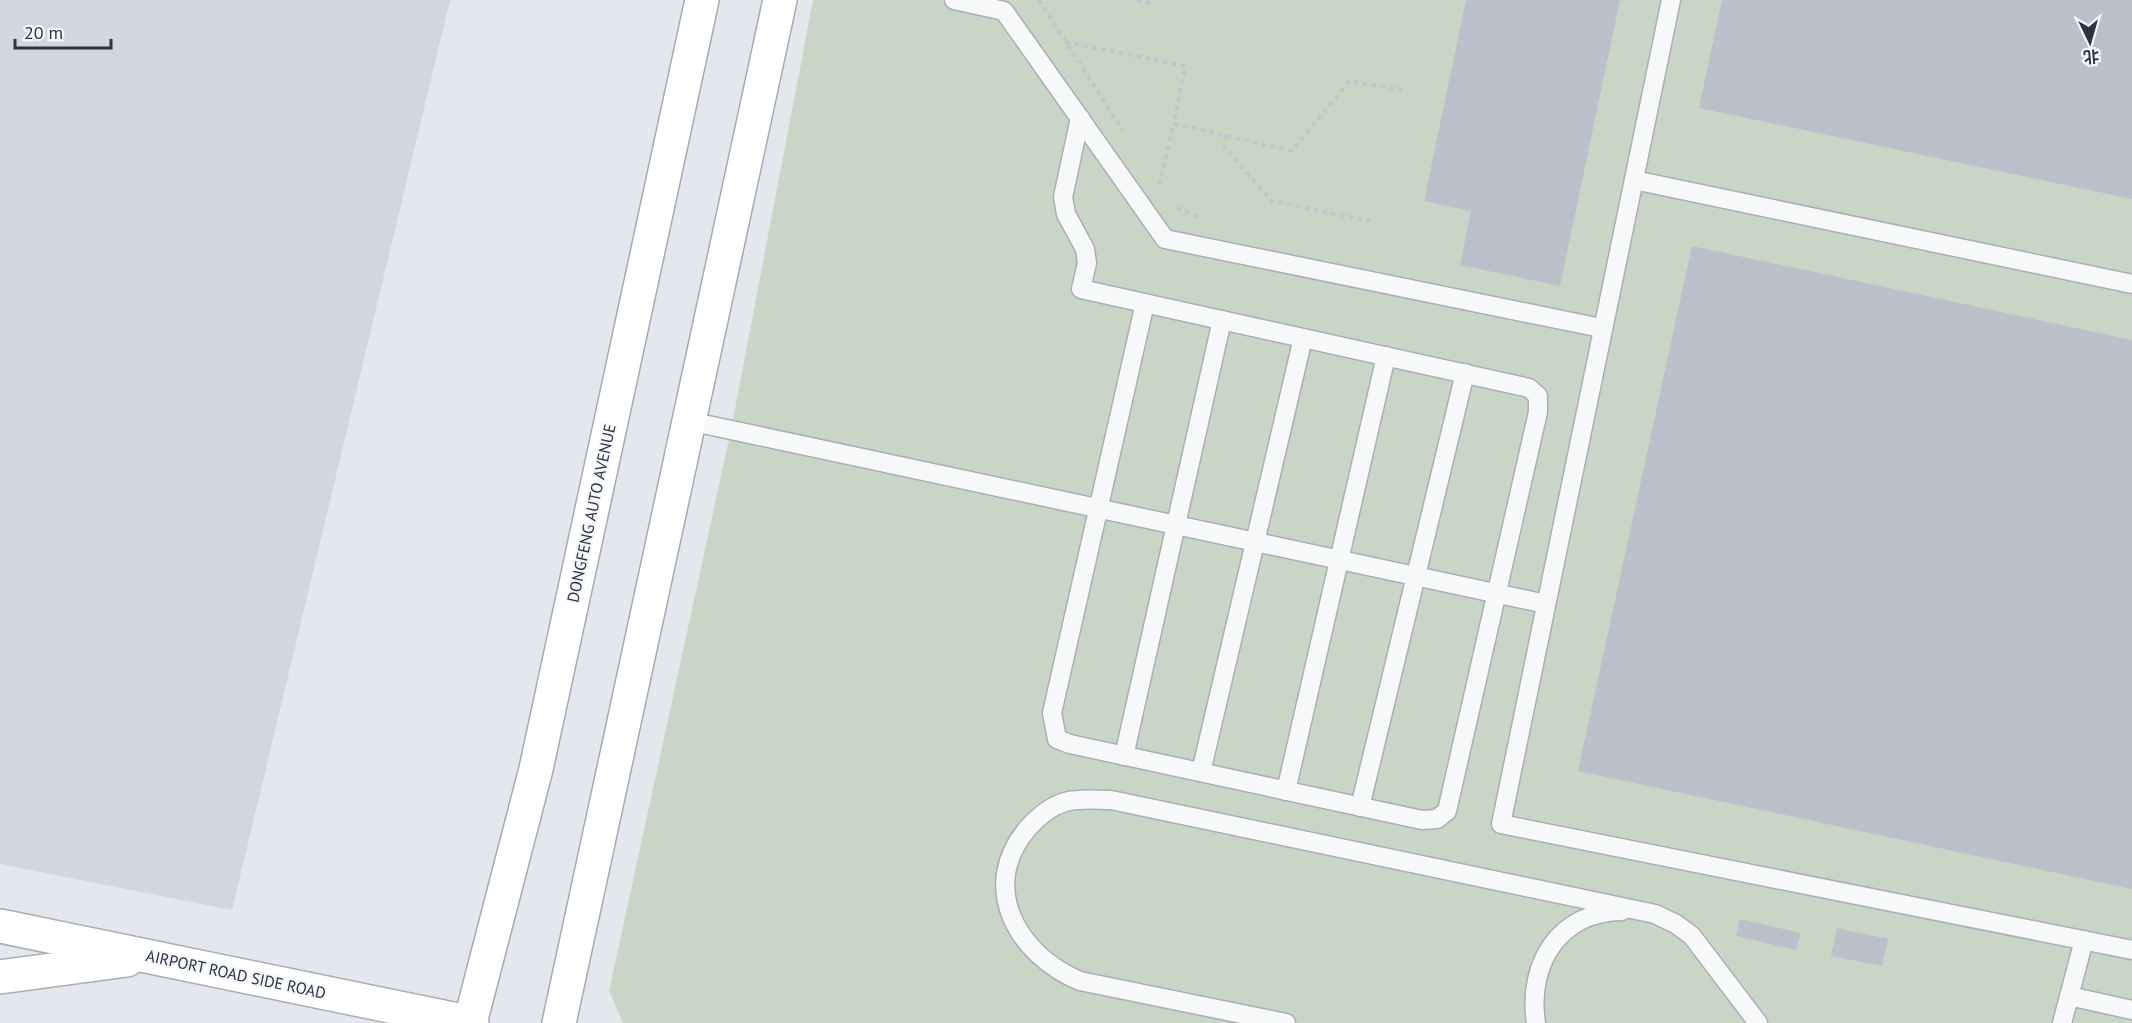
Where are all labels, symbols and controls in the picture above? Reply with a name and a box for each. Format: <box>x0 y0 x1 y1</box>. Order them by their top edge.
scale bar <box>15 12 111 50</box>
north arrow <box>2060 12 2120 72</box>
text: 20 m <box>24 21 63 44</box>
text: 北 <box>2082 46 2100 68</box>
street label: DONGFENG AUTO AVENUE <box>562 422 620 604</box>
street label: AIRPORT ROAD SIDE ROAD <box>144 945 328 1003</box>

